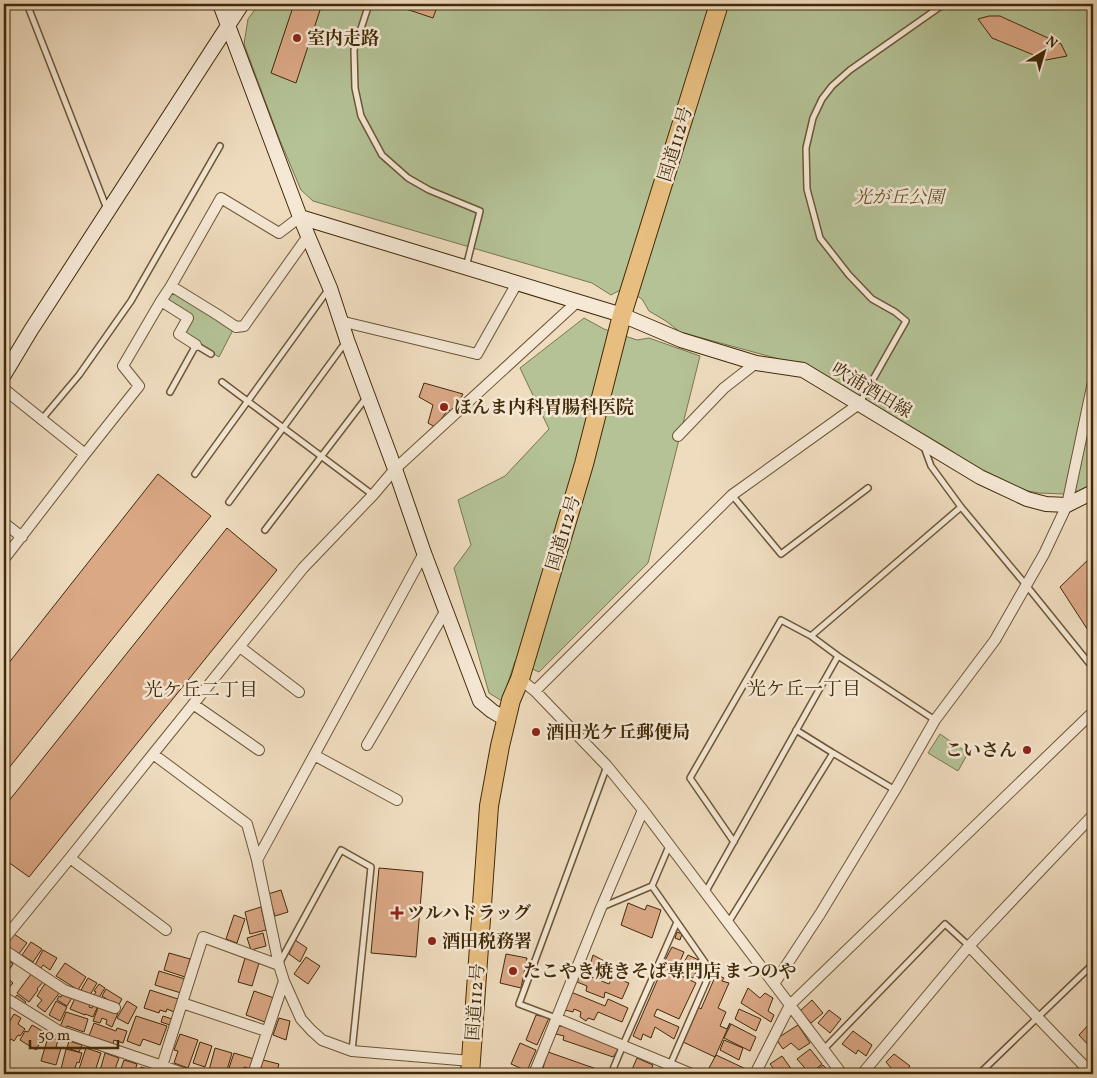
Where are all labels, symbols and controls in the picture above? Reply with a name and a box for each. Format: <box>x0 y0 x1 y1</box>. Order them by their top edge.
place label: 室内走路 <box>307 27 379 52</box>
north arrow <box>1020 28 1070 78</box>
marker: 室内走路 <box>291 32 303 44</box>
text: N <box>1041 32 1061 54</box>
street label: 国道112号 <box>653 104 700 185</box>
park label: 光が丘公園 <box>854 186 947 211</box>
street label: 吹浦酒田線 <box>826 357 916 425</box>
place label: ほんま内科胃腸科医院 <box>454 396 634 421</box>
marker: ほんま内科胃腸科医院 <box>438 401 450 413</box>
street label: 国道112号 <box>541 493 588 574</box>
district label: 光ケ丘一丁目 <box>747 677 861 703</box>
district label: 光ケ丘二丁目 <box>144 678 258 704</box>
place label: 酒田光ケ丘郵便局 <box>546 721 690 746</box>
marker: 酒田光ケ丘郵便局 <box>530 726 542 738</box>
place label: こいさん <box>945 739 1017 764</box>
marker: こいさん <box>1021 744 1033 756</box>
place label: ツルハドラッグ <box>407 902 531 927</box>
marker: ツルハドラッグ <box>391 907 403 919</box>
place label: 酒田税務署 <box>442 930 532 955</box>
marker: 酒田税務署 <box>426 935 438 947</box>
place label: たこやき焼きそば専門店 まつのや <box>523 960 797 985</box>
street label: 国道112号 <box>461 963 492 1042</box>
marker: たこやき焼きそば専門店 まつのや <box>507 965 519 977</box>
scale bar <box>30 1018 118 1050</box>
text: 50 m <box>38 1026 70 1047</box>

